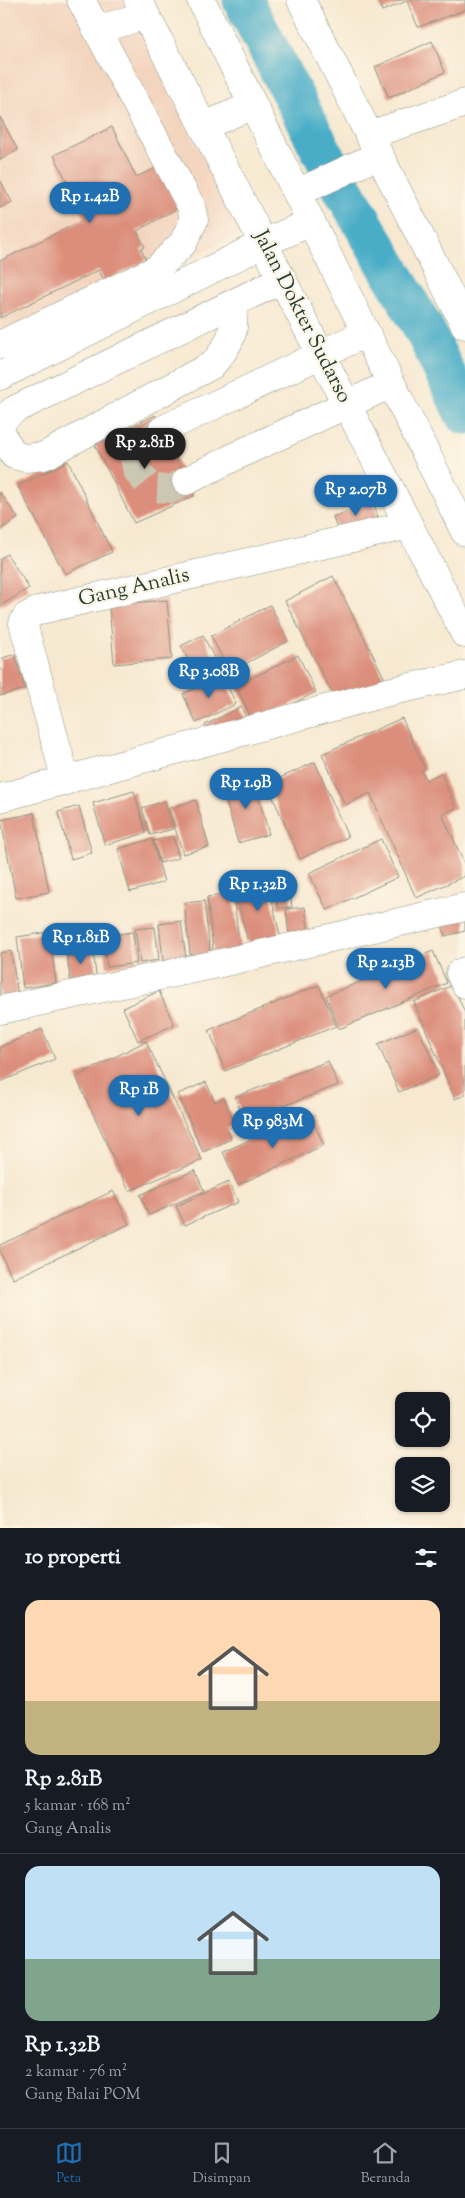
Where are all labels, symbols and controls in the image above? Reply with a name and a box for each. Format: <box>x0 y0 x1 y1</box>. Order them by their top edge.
pin: Rp 1.42B <box>38 182 142 224</box>
text: Rp 1.42B <box>61 186 119 209</box>
street label: Jalan Dokter Sudarso <box>245 225 359 409</box>
pin: Rp 2.81B <box>93 428 197 470</box>
text: Rp 2.81B <box>116 432 174 455</box>
pin: Rp 2.07B <box>304 474 408 517</box>
text: Rp 2.07B <box>325 479 387 502</box>
street label: Gang Analis <box>76 561 192 615</box>
pin: Rp 3.08B <box>157 656 261 699</box>
text: Rp 3.08B <box>179 661 239 684</box>
pin: Rp 1.9B <box>200 768 292 810</box>
text: Rp 1.9B <box>221 772 271 795</box>
pin: Rp 1.32B <box>206 870 310 912</box>
text: Rp 1.32B <box>229 874 287 897</box>
pin: Rp 1.81B <box>29 922 133 965</box>
text: Rp 1.81B <box>53 927 109 950</box>
pin: Rp 2.13B <box>334 948 438 990</box>
text: Rp 2.13B <box>357 952 415 975</box>
pin: Rp 1B <box>104 1074 174 1117</box>
text: Rp 1B <box>119 1079 159 1102</box>
pin: Rp 983M <box>227 1106 319 1149</box>
text: Rp 983M <box>243 1111 303 1134</box>
map controls <box>395 1392 450 1512</box>
button: locate <box>395 1392 450 1447</box>
button: layers <box>395 1457 450 1512</box>
text: 10 properti <box>25 1543 121 1573</box>
icon: filters <box>412 1544 440 1572</box>
icon: home <box>188 1633 278 1723</box>
text: Rp 2.81B <box>25 1765 102 1795</box>
text: 5 kamar · 168 m² <box>25 1795 131 1818</box>
text: Gang Analis <box>25 1818 111 1841</box>
icon: home <box>188 1898 278 1988</box>
text: Rp 1.32B <box>25 2031 100 2061</box>
text: 2 kamar · 76 m² <box>25 2061 127 2084</box>
text: Gang Balai POM <box>25 2084 140 2107</box>
tab: Peta <box>55 2139 83 2189</box>
tab: Disimpan <box>192 2139 251 2189</box>
tab: Beranda <box>361 2139 410 2189</box>

